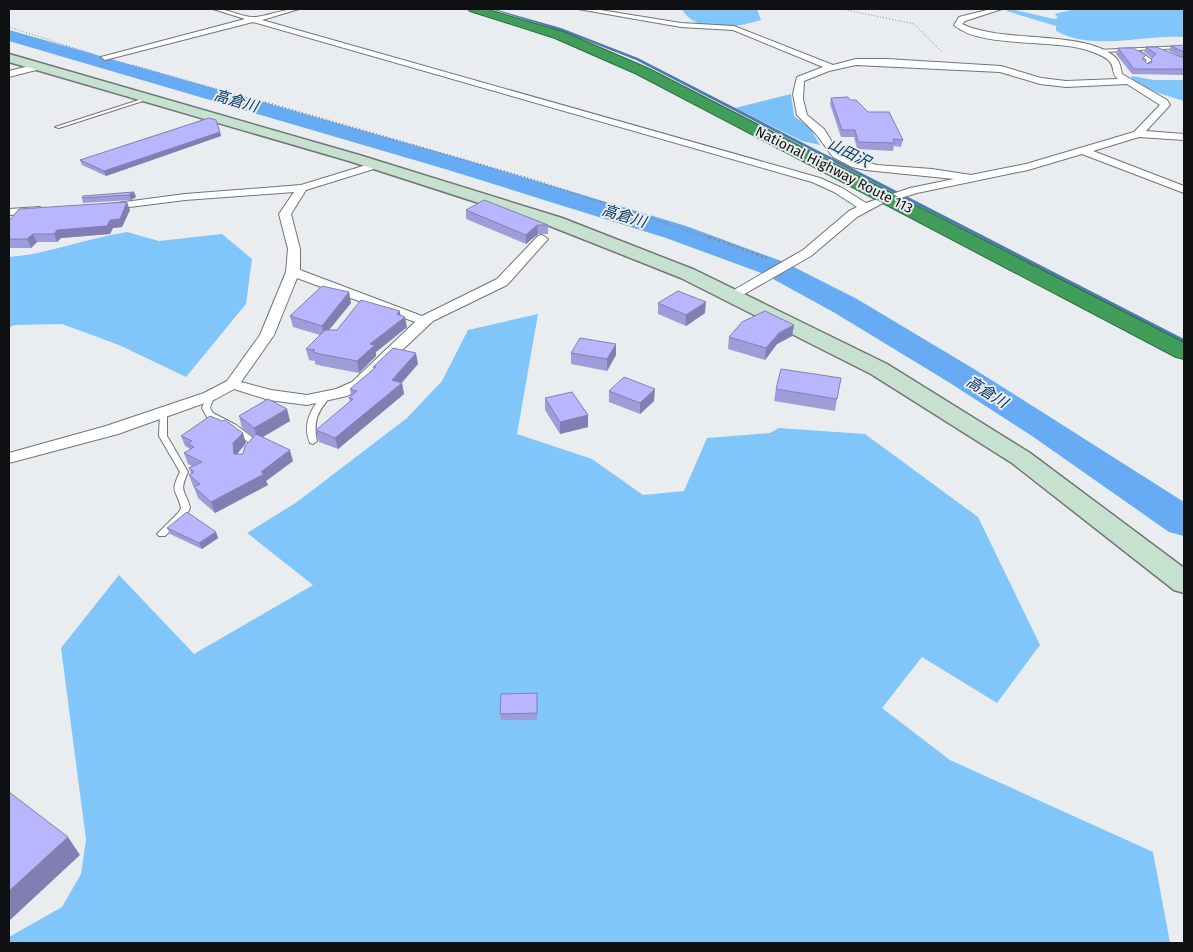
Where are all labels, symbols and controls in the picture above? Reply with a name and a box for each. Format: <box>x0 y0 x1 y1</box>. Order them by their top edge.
water label: 高倉川 <box>212 86 262 116</box>
street label: National Highway Route 113 <box>752 123 916 217</box>
water label: 山田沢 <box>825 135 875 172</box>
water label: 高倉川 <box>600 201 650 232</box>
water label: 高倉川 <box>963 372 1013 413</box>

